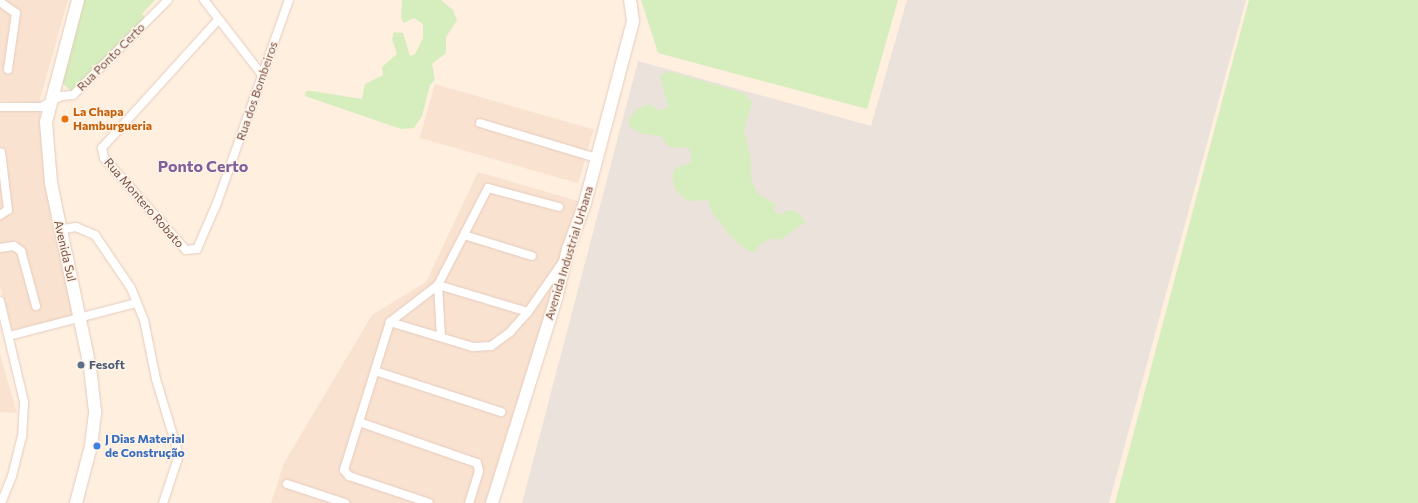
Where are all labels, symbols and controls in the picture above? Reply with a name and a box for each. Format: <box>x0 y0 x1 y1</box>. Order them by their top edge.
street label: Rua Ponto Certo <box>74 20 148 94</box>
street label: Rua dos Bombeiros <box>233 39 281 143</box>
place label: La Chapa Hamburgueria <box>73 105 152 133</box>
marker: La Chapa Hamburgueria <box>60 114 70 124</box>
street label: Rua Montero Robato <box>101 155 187 251</box>
district label: Ponto Certo <box>158 156 248 176</box>
street label: Avenida Industrial Urbana <box>542 184 596 322</box>
street label: Avenida Sul <box>51 219 79 283</box>
place label: Fesoft <box>89 358 125 372</box>
marker: Fesoft <box>76 360 86 370</box>
place label: J Dias Material de Construção <box>105 432 185 460</box>
marker: J Dias Material de Construção <box>92 441 102 451</box>

